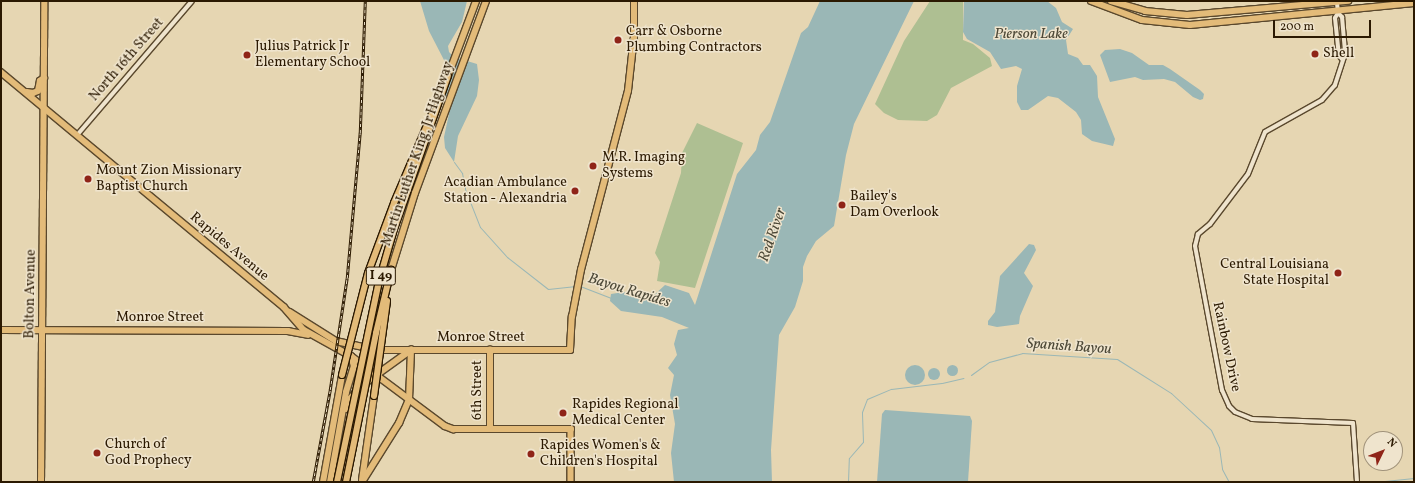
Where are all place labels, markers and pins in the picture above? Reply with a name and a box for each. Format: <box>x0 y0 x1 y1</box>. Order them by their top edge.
place label: Carr & Osborne Plumbing Contractors <box>626 24 762 56</box>
marker: Carr & Osborne Plumbing Contractors <box>613 35 623 45</box>
place label: Julius Patrick Jr Elementary School <box>255 39 371 72</box>
place label: Shell <box>1323 46 1354 62</box>
marker: Shell <box>1310 49 1320 59</box>
marker: Julius Patrick Jr Elementary School <box>242 50 252 60</box>
place label: M.R. Imaging Systems <box>602 150 685 182</box>
marker: M.R. Imaging Systems <box>587 160 599 172</box>
place label: Mount Zion Missionary Baptist Church <box>96 163 241 196</box>
marker: Mount Zion Missionary Baptist Church <box>83 174 93 184</box>
place label: Acadian Ambulance Station - Alexandria <box>443 175 567 208</box>
marker: Acadian Ambulance Station - Alexandria <box>570 186 580 196</box>
place label: Bailey's Dam Overlook <box>850 189 939 222</box>
marker: Bailey's Dam Overlook <box>837 200 847 210</box>
place label: Central Louisiana State Hospital <box>1220 257 1329 290</box>
marker: Central Louisiana State Hospital <box>1332 267 1344 279</box>
place label: Rapides Regional Medical Center <box>572 397 678 430</box>
marker: Rapides Regional Medical Center <box>557 407 569 419</box>
place label: Church of God Prophecy <box>105 437 192 470</box>
place label: Rapides Women's & Children's Hospital <box>540 438 661 470</box>
marker: Church of God Prophecy <box>92 448 102 458</box>
marker: Rapides Women's & Children's Hospital <box>525 448 537 460</box>

